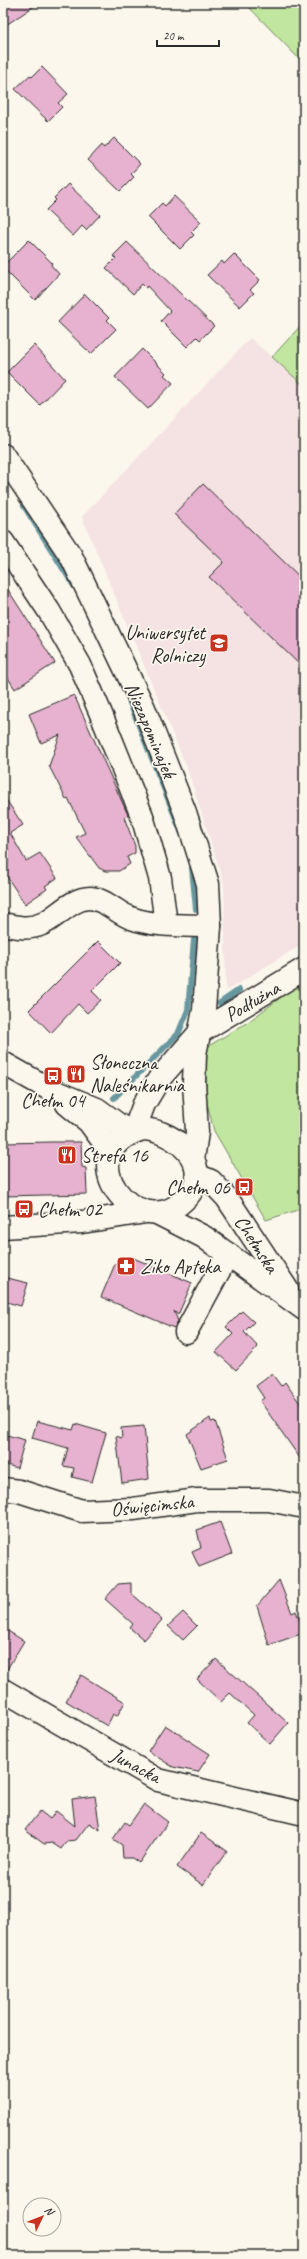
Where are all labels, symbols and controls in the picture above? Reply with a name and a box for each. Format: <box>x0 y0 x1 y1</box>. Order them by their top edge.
scale bar <box>157 22 219 48</box>
text: 20 m <box>163 28 185 44</box>
place label: Uniwersytet Rolniczy <box>125 620 207 668</box>
school or university icon: Uniwersytet Rolniczy <box>208 632 230 654</box>
street label: Niezapominajek <box>119 678 183 783</box>
street label: Podłużna <box>220 975 285 1027</box>
place label: Słoneczna Naleśnikarnia <box>90 1050 185 1098</box>
restaurant icon: Słoneczna Naleśnikarnia <box>65 1063 87 1085</box>
bus stop icon: Chełm 04 <box>42 1065 64 1087</box>
place label: Chełm 04 <box>21 1088 87 1113</box>
place label: Strefa 16 <box>81 1143 149 1168</box>
restaurant icon: Strefa 16 <box>56 1144 78 1166</box>
place label: Chełm 06 <box>166 1175 231 1200</box>
bus stop icon: Chełm 06 <box>233 1176 255 1198</box>
place label: Chełm 02 <box>38 1197 104 1222</box>
bus stop icon: Chełm 02 <box>13 1198 35 1220</box>
street label: Chełmska <box>229 1211 285 1279</box>
place label: Ziko Apteka <box>140 1254 221 1279</box>
pharmacy icon: Ziko Apteka <box>115 1255 137 1277</box>
street label: Oświęcimska <box>110 1489 196 1522</box>
street label: Junacka <box>106 1742 166 1790</box>
north arrow <box>22 2197 62 2237</box>
text: N <box>42 2203 58 2219</box>

